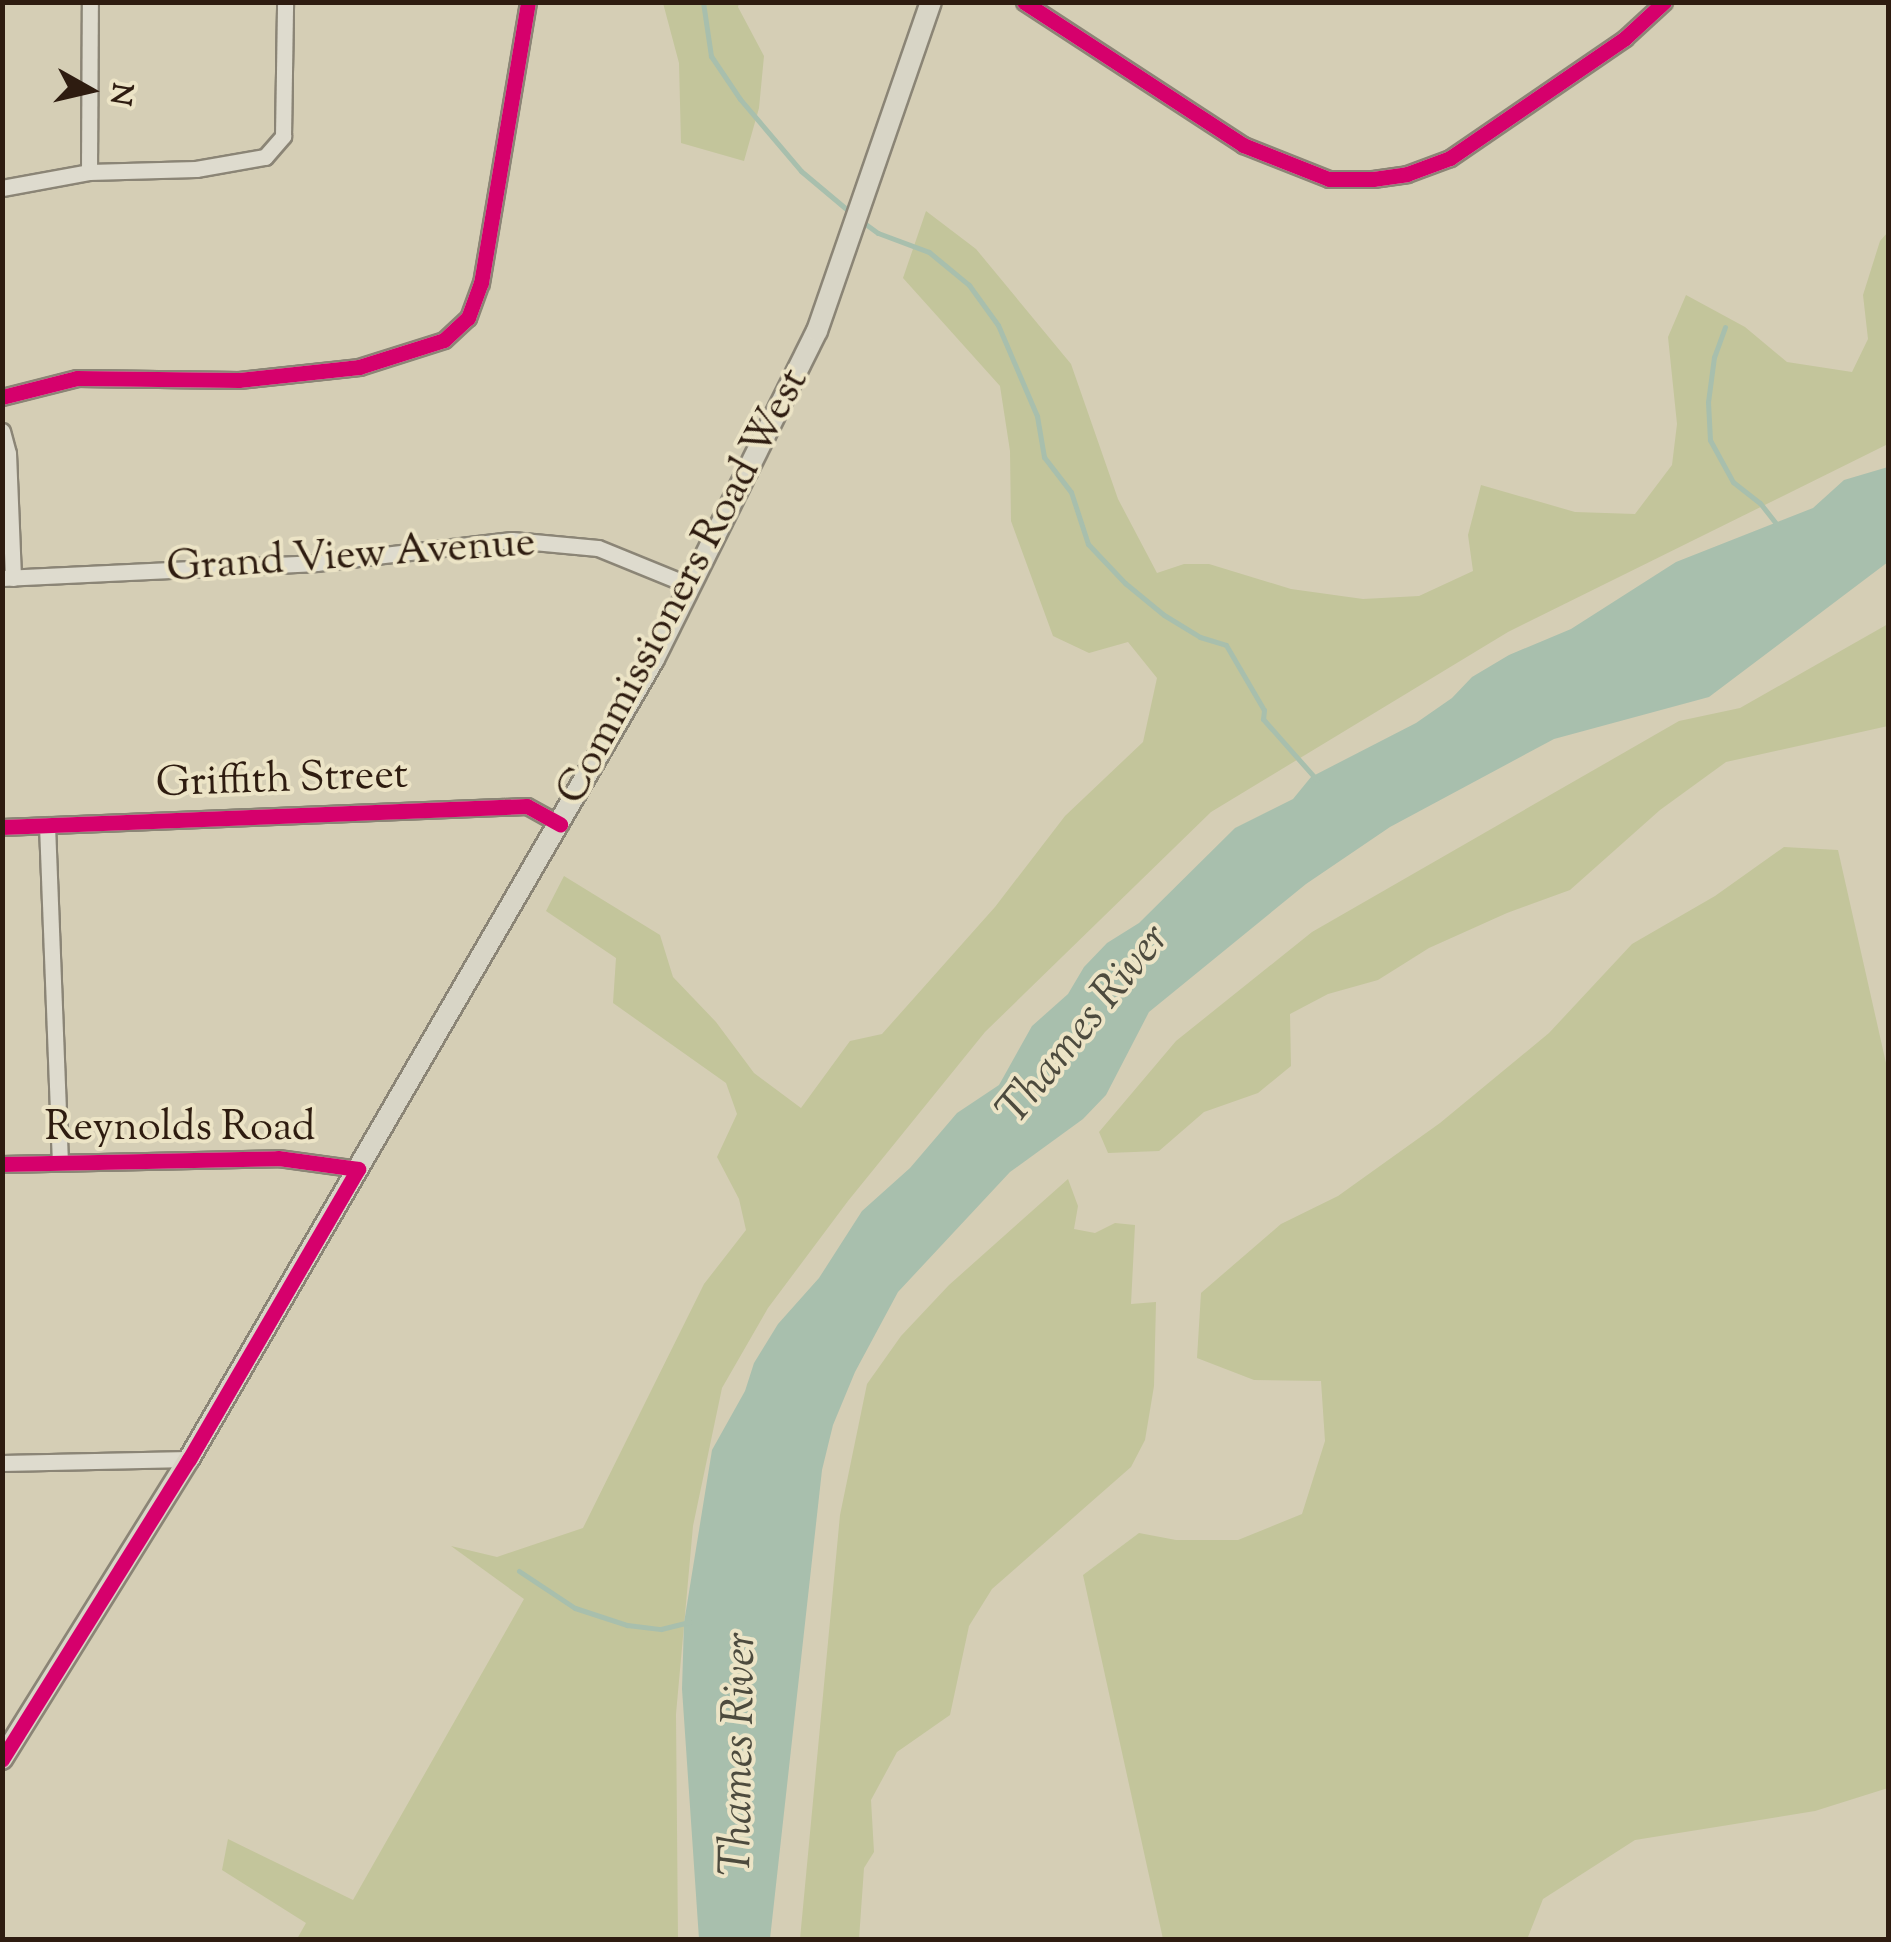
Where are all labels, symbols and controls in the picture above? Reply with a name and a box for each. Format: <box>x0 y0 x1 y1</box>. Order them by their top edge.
north arrow <box>40 40 140 140</box>
text: N <box>98 80 141 108</box>
street label: Commissioners Road West <box>548 360 820 814</box>
street label: Grand View Avenue <box>165 519 537 595</box>
street label: Griffith Street <box>155 751 409 811</box>
water label: Thames River <box>987 914 1183 1138</box>
street label: Reynolds Road <box>45 1104 315 1154</box>
water label: Thames River <box>712 1632 770 1876</box>

